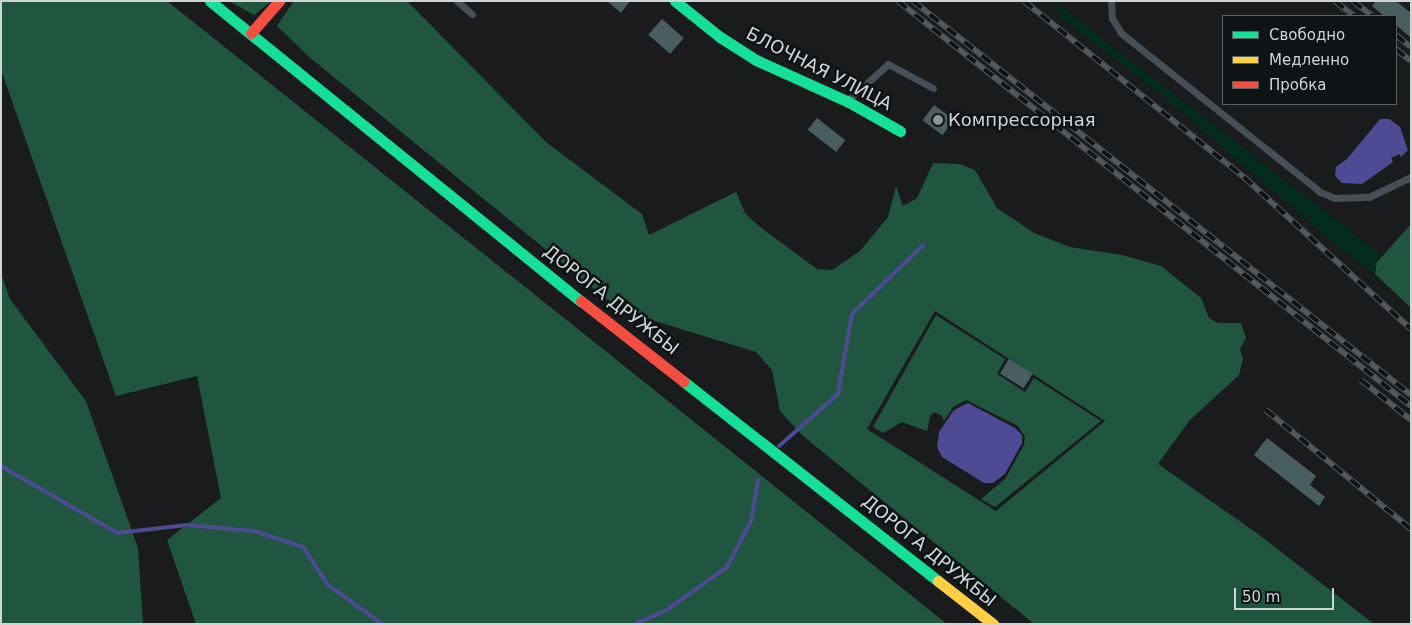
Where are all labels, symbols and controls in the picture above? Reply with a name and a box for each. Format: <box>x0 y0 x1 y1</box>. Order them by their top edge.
legend <box>1222 15 1397 105</box>
street label: БЛОЧНАЯ УЛИЦА <box>742 23 896 115</box>
text: Свободно <box>1269 26 1345 44</box>
text: Медленно <box>1269 51 1349 69</box>
text: Пробка <box>1269 76 1326 94</box>
place label: Компрессорная <box>948 109 1095 131</box>
marker: Компрессорная <box>932 114 944 126</box>
street label: ДОРОГА ДРУЖБЫ <box>539 240 683 360</box>
street label: ДОРОГА ДРУЖБЫ <box>858 490 1000 612</box>
scale bar <box>1237 578 1337 610</box>
text: 50 m <box>1242 588 1280 606</box>

